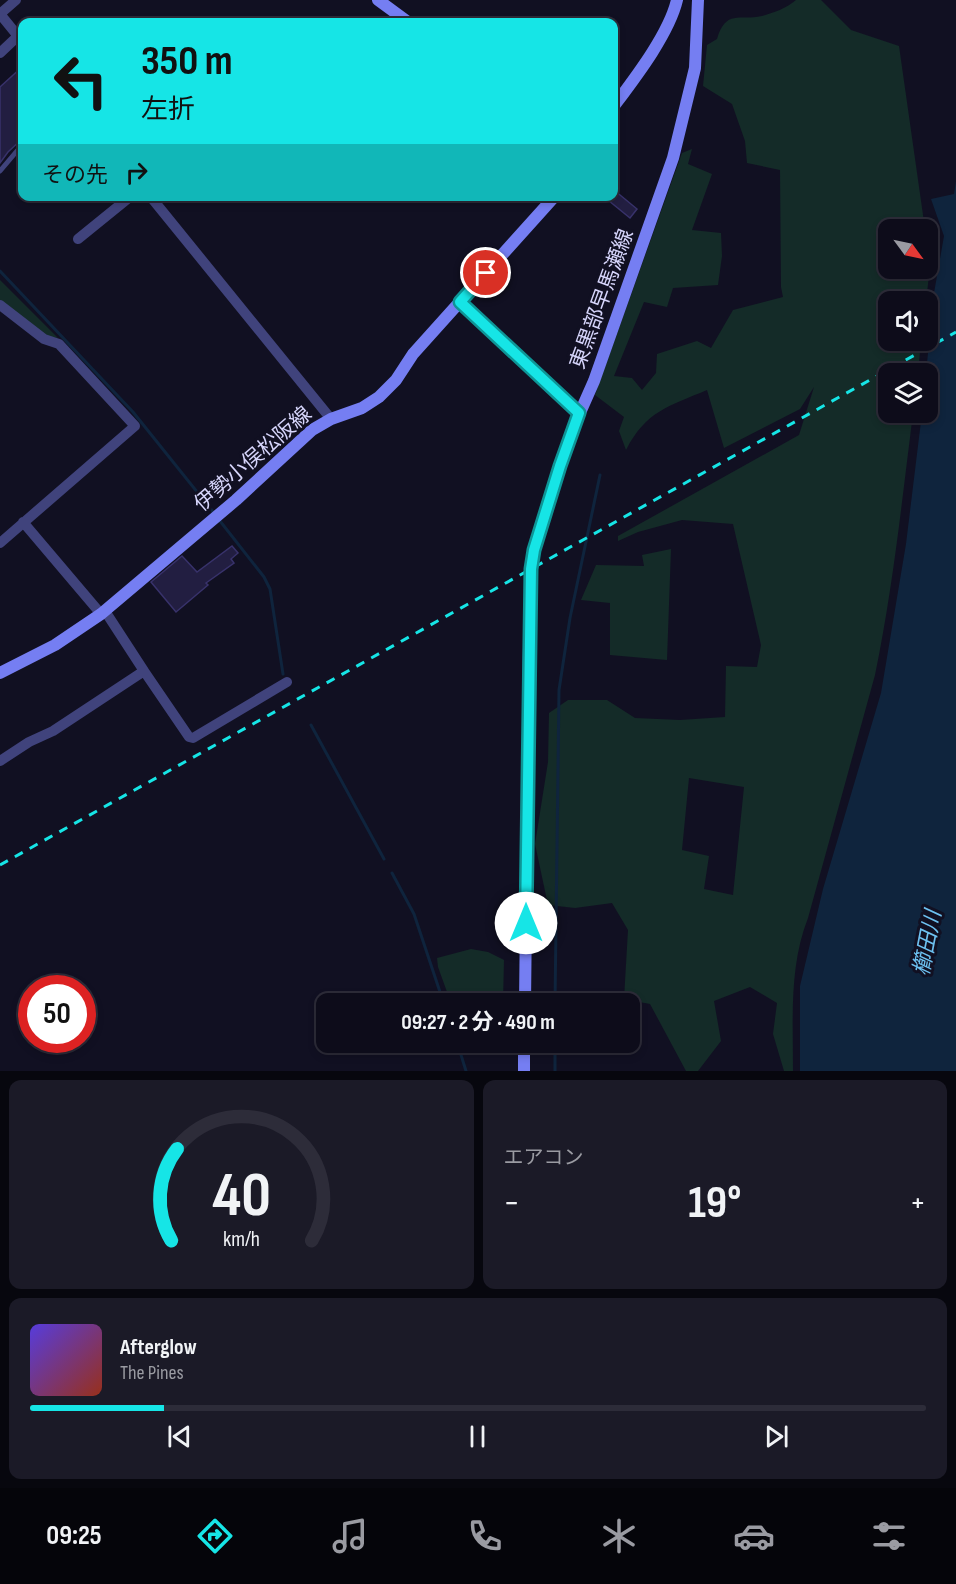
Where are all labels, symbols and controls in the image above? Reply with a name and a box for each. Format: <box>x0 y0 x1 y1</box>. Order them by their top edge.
text: 350 m <box>141 36 233 87</box>
icon: left <box>42 42 120 120</box>
text: 左折 <box>141 94 195 126</box>
icon: right <box>120 156 153 189</box>
text: その先 <box>42 162 108 189</box>
north arrow <box>878 219 938 279</box>
map controls <box>878 219 938 423</box>
street label: 東黒部早馬瀬線 <box>565 226 639 372</box>
pin <box>460 247 511 298</box>
icon: arrive <box>469 256 502 289</box>
button: sound <box>878 291 938 351</box>
button: layers <box>878 363 938 423</box>
street label: 伊勢小俣松阪線 <box>189 401 317 517</box>
position arrow <box>494 891 558 955</box>
water label: 櫛田川 <box>908 906 948 978</box>
speed limit sign: 50 <box>18 975 96 1053</box>
text: 09:27 · 2 分 · 490 m <box>401 1009 555 1036</box>
text: エアコン <box>504 1146 584 1170</box>
text: 40 <box>212 1159 271 1234</box>
text: 19° <box>688 1176 741 1231</box>
text: − <box>504 1183 520 1223</box>
text: + <box>910 1183 926 1223</box>
text: km/h <box>223 1228 260 1253</box>
text: Afterglow <box>120 1334 197 1361</box>
text: The Pines <box>120 1361 184 1385</box>
icon: previous <box>163 1420 196 1453</box>
icon: pause <box>461 1420 494 1453</box>
icon: next <box>760 1420 793 1453</box>
icon: directions <box>194 1515 236 1557</box>
icon: music <box>329 1515 371 1557</box>
icon: phone <box>464 1515 506 1557</box>
icon: climate <box>598 1515 640 1557</box>
icon: car <box>733 1515 775 1557</box>
icon: filters <box>868 1515 910 1557</box>
text: 09:25 <box>46 1520 102 1552</box>

